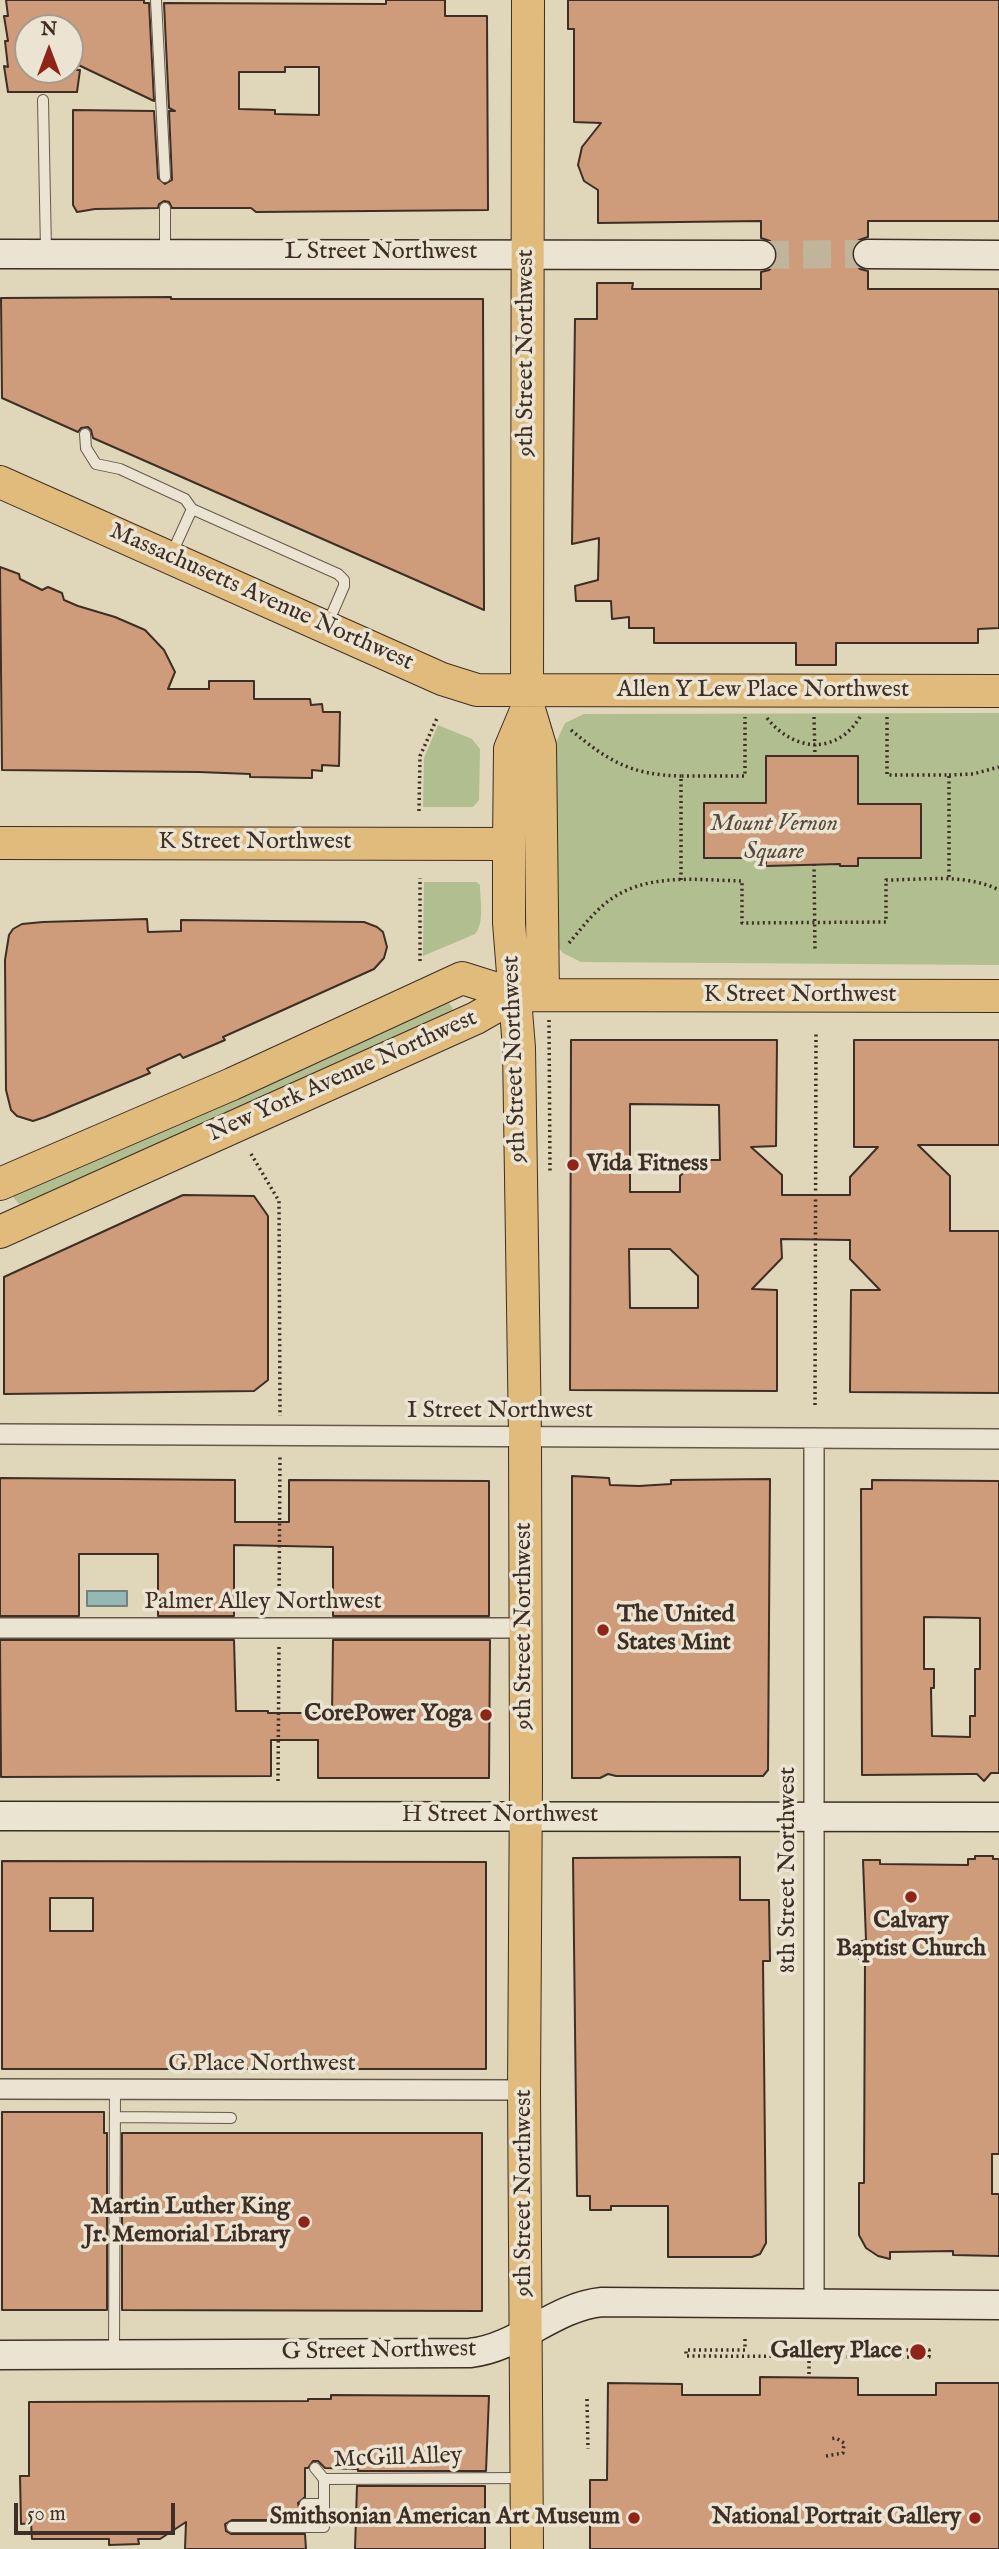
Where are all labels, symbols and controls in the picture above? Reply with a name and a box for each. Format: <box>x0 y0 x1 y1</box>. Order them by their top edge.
north arrow <box>14 14 84 84</box>
text: N <box>41 18 57 42</box>
street label: L Street Northwest <box>285 239 477 267</box>
street label: 9th Street Northwest <box>513 249 541 457</box>
street label: Massachusetts Avenue Northwest <box>105 518 417 678</box>
street label: Allen Y Lew Place Northwest <box>617 677 909 705</box>
park label: Mount Vernon Square <box>710 811 838 867</box>
street label: K Street Northwest <box>158 829 352 857</box>
street label: 9th Street Northwest <box>498 955 534 1163</box>
street label: K Street Northwest <box>703 982 897 1010</box>
street label: New York Avenue Northwest <box>204 1005 482 1149</box>
place label: Vida Fitness <box>587 1151 708 1179</box>
marker: Vida Fitness <box>565 1157 581 1173</box>
street label: I Street Northwest <box>407 1398 593 1426</box>
street label: 9th Street Northwest <box>511 1522 539 1730</box>
street label: Palmer Alley Northwest <box>144 1589 382 1617</box>
place label: The United States Mint <box>617 1602 734 1658</box>
marker: The United States Mint <box>595 1622 611 1638</box>
place label: CorePower Yoga <box>304 1701 472 1729</box>
marker: CorePower Yoga <box>478 1707 494 1723</box>
street label: 8th Street Northwest <box>775 1767 803 1973</box>
street label: H Street Northwest <box>402 1802 598 1830</box>
marker: Calvary Baptist Church <box>903 1889 919 1905</box>
place label: Calvary Baptist Church <box>836 1908 986 1964</box>
street label: G Place Northwest <box>168 2051 356 2079</box>
street label: 9th Street Northwest <box>511 2089 539 2297</box>
place label: Martin Luther King Jr. Memorial Library <box>84 2194 290 2250</box>
marker: Martin Luther King Jr. Memorial Library <box>296 2214 312 2230</box>
street label: G Street Northwest <box>281 2336 477 2368</box>
place label: Gallery Place <box>771 2338 902 2366</box>
marker: Gallery Place <box>908 2342 928 2362</box>
street label: McGill Alley <box>333 2442 463 2476</box>
scale bar <box>18 2490 178 2534</box>
text: 50 m <box>27 2501 66 2528</box>
place label: Smithsonian American Art Museum <box>270 2504 620 2532</box>
place label: National Portrait Gallery <box>712 2504 961 2532</box>
marker: Smithsonian American Art Museum <box>626 2510 642 2526</box>
marker: National Portrait Gallery <box>967 2510 983 2526</box>

